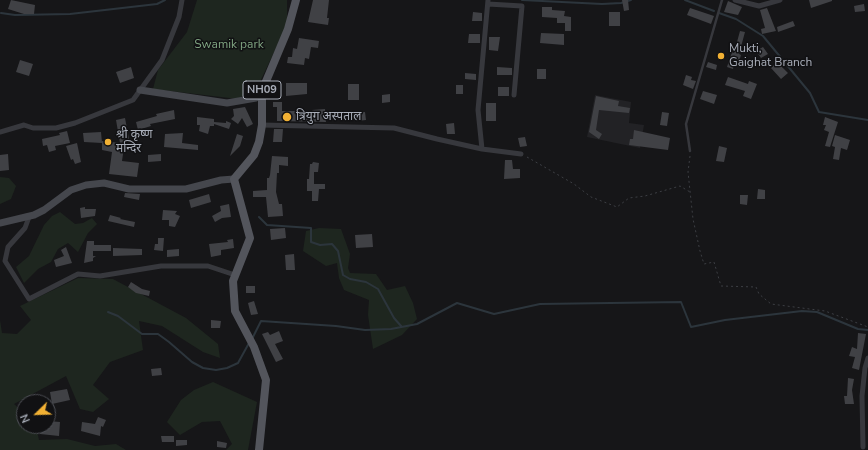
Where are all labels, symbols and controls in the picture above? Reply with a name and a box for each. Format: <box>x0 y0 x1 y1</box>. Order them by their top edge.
park label: Swamik park <box>194 38 264 52</box>
place label: Mukti, Gaighat Branch <box>729 42 812 70</box>
marker: Mukti, Gaighat Branch <box>716 51 726 61</box>
road number: NH09 <box>243 81 281 99</box>
place label: त्रियुग अस्पताल <box>296 110 361 124</box>
marker: त्रियुग अस्पताल <box>281 111 293 123</box>
place label: श्री कृष्ण मन्दिर <box>116 128 152 156</box>
marker: श्री कृष्ण मन्दिर <box>103 137 113 147</box>
north arrow <box>16 394 56 434</box>
text: N <box>17 412 34 425</box>

